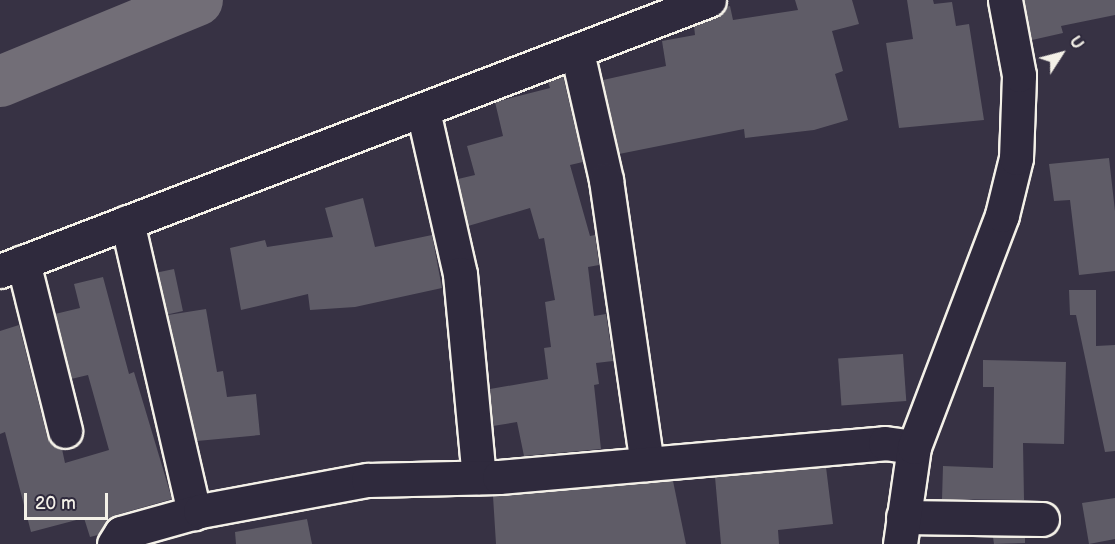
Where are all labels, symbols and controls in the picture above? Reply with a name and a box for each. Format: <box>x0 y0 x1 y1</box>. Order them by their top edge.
north arrow <box>1031 24 1091 84</box>
text: U <box>1065 33 1087 53</box>
scale bar <box>27 481 111 519</box>
text: 20 m <box>35 493 76 514</box>

